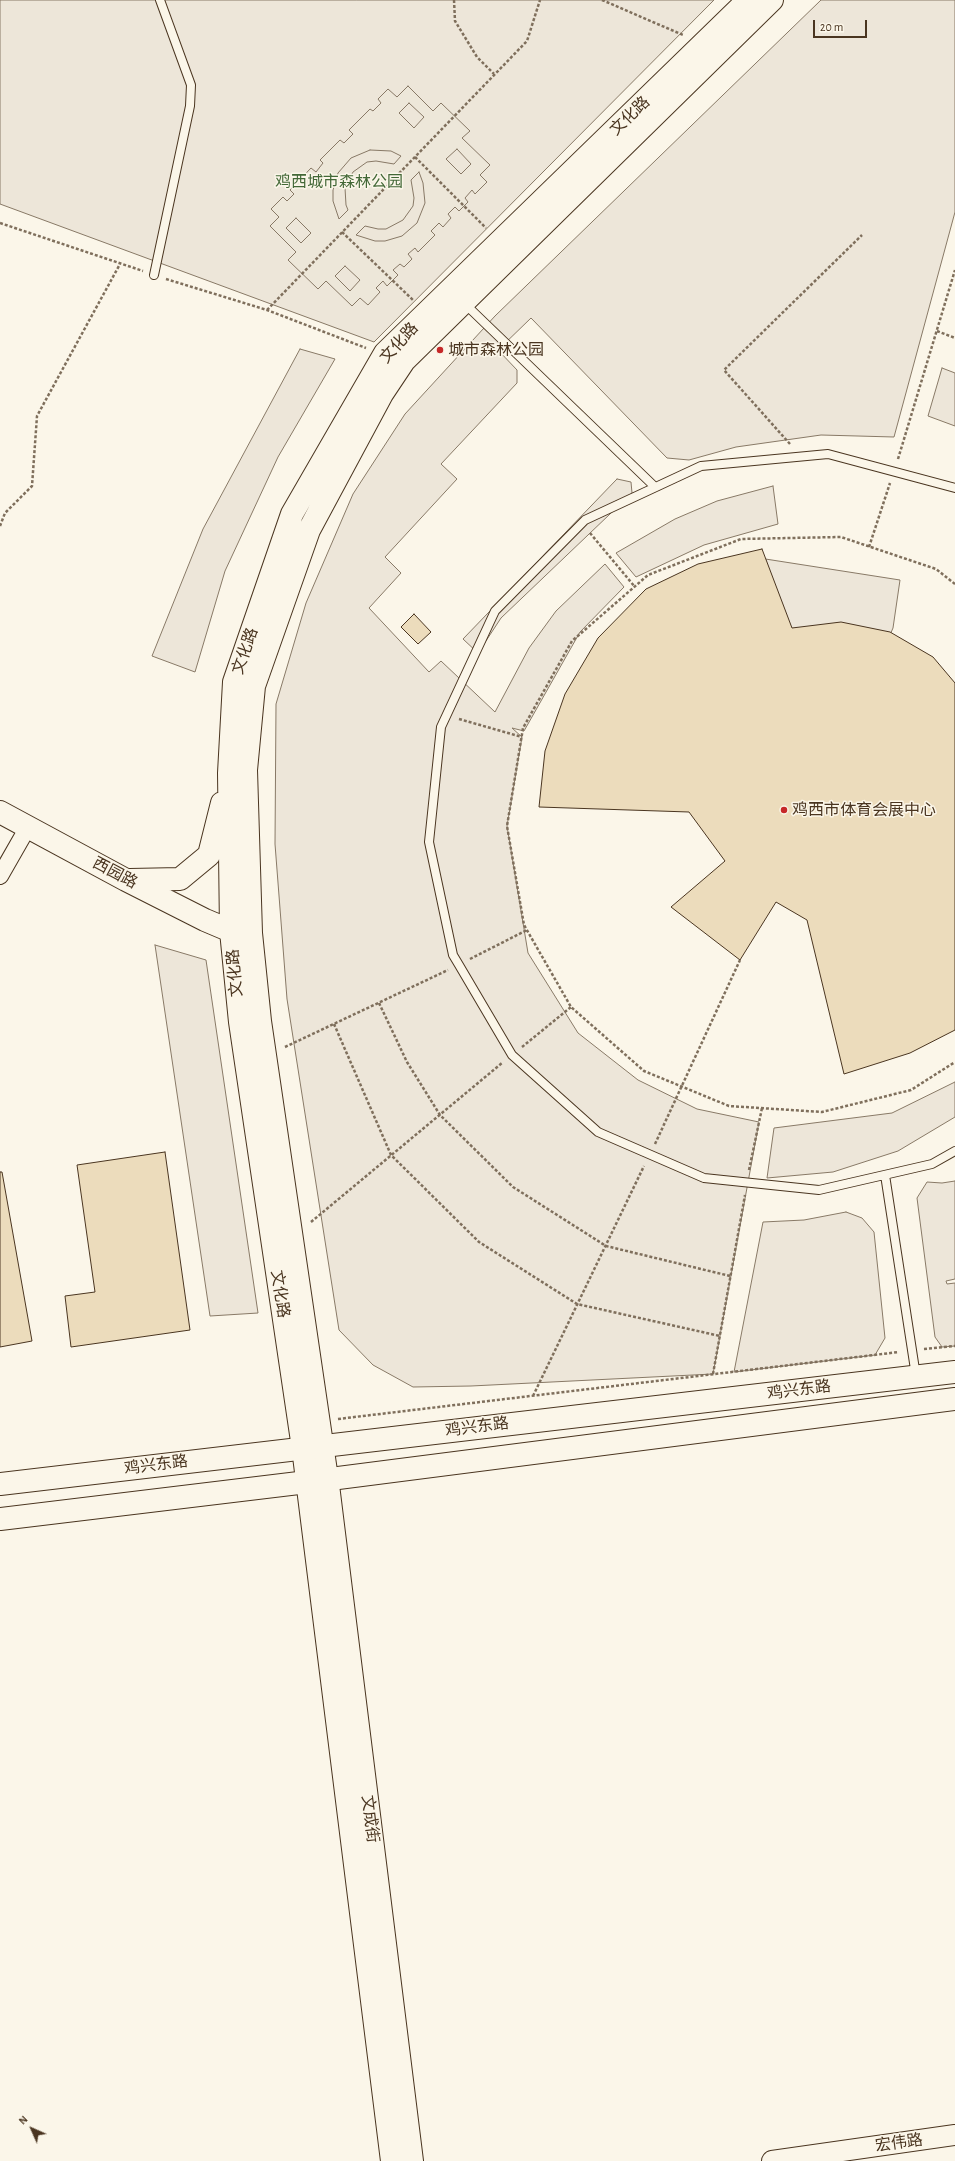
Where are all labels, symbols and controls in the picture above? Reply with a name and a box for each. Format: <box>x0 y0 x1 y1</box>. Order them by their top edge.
scale bar <box>815 12 869 38</box>
text: 20 m <box>820 21 843 33</box>
street label: 文化路 <box>606 92 654 140</box>
park label: 鸡西城市森林公园 <box>275 172 403 192</box>
street label: 文化路 <box>376 319 422 367</box>
place label: 城市森林公园 <box>448 340 544 360</box>
marker: 城市森林公园 <box>435 345 445 355</box>
street label: 文化路 <box>228 625 262 677</box>
place label: 鸡西市体育会展中心 <box>792 800 936 820</box>
marker: 鸡西市体育会展中心 <box>779 805 789 815</box>
street label: 西园路 <box>89 853 141 893</box>
street label: 文化路 <box>223 948 247 998</box>
street label: 文化路 <box>267 1269 293 1319</box>
street label: 鸡兴东路 <box>766 1377 832 1403</box>
street label: 鸡兴东路 <box>444 1414 510 1440</box>
street label: 鸡兴东路 <box>123 1452 189 1478</box>
street label: 文成街 <box>358 1794 382 1844</box>
north arrow <box>12 2109 52 2149</box>
text: N <box>17 2114 30 2127</box>
street label: 宏伟路 <box>874 2130 924 2156</box>

